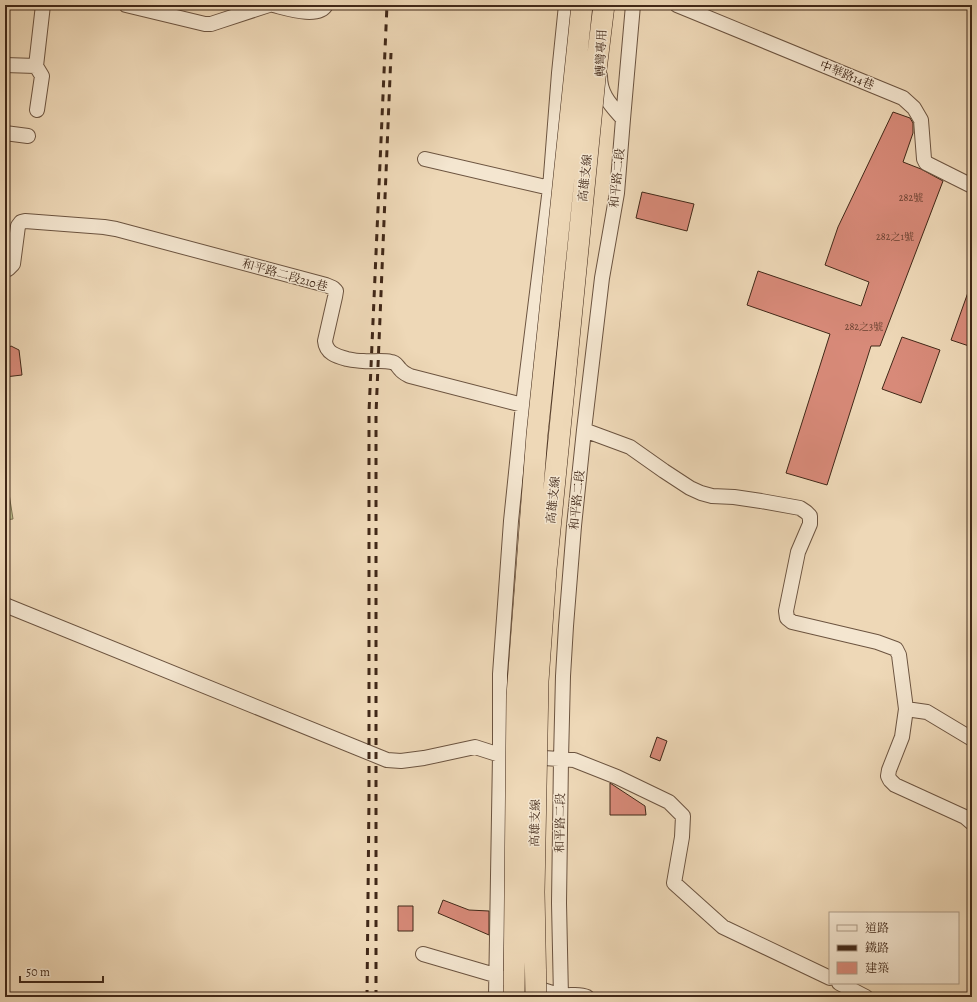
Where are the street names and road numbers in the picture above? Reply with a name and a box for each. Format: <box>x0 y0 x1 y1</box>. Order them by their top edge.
street label: 轉彎專用 <box>592 29 610 77</box>
street label: 中華路14巷 <box>817 57 877 93</box>
street label: 和平路二段 <box>606 147 628 209</box>
street label: 高雄支線 <box>575 153 595 203</box>
street label: 和平路二段210巷 <box>240 255 330 295</box>
street label: 和平路二段 <box>566 469 588 531</box>
street label: 高雄支線 <box>543 475 563 525</box>
street label: 和平路二段 <box>551 793 569 853</box>
street label: 高雄支線 <box>527 799 543 847</box>

